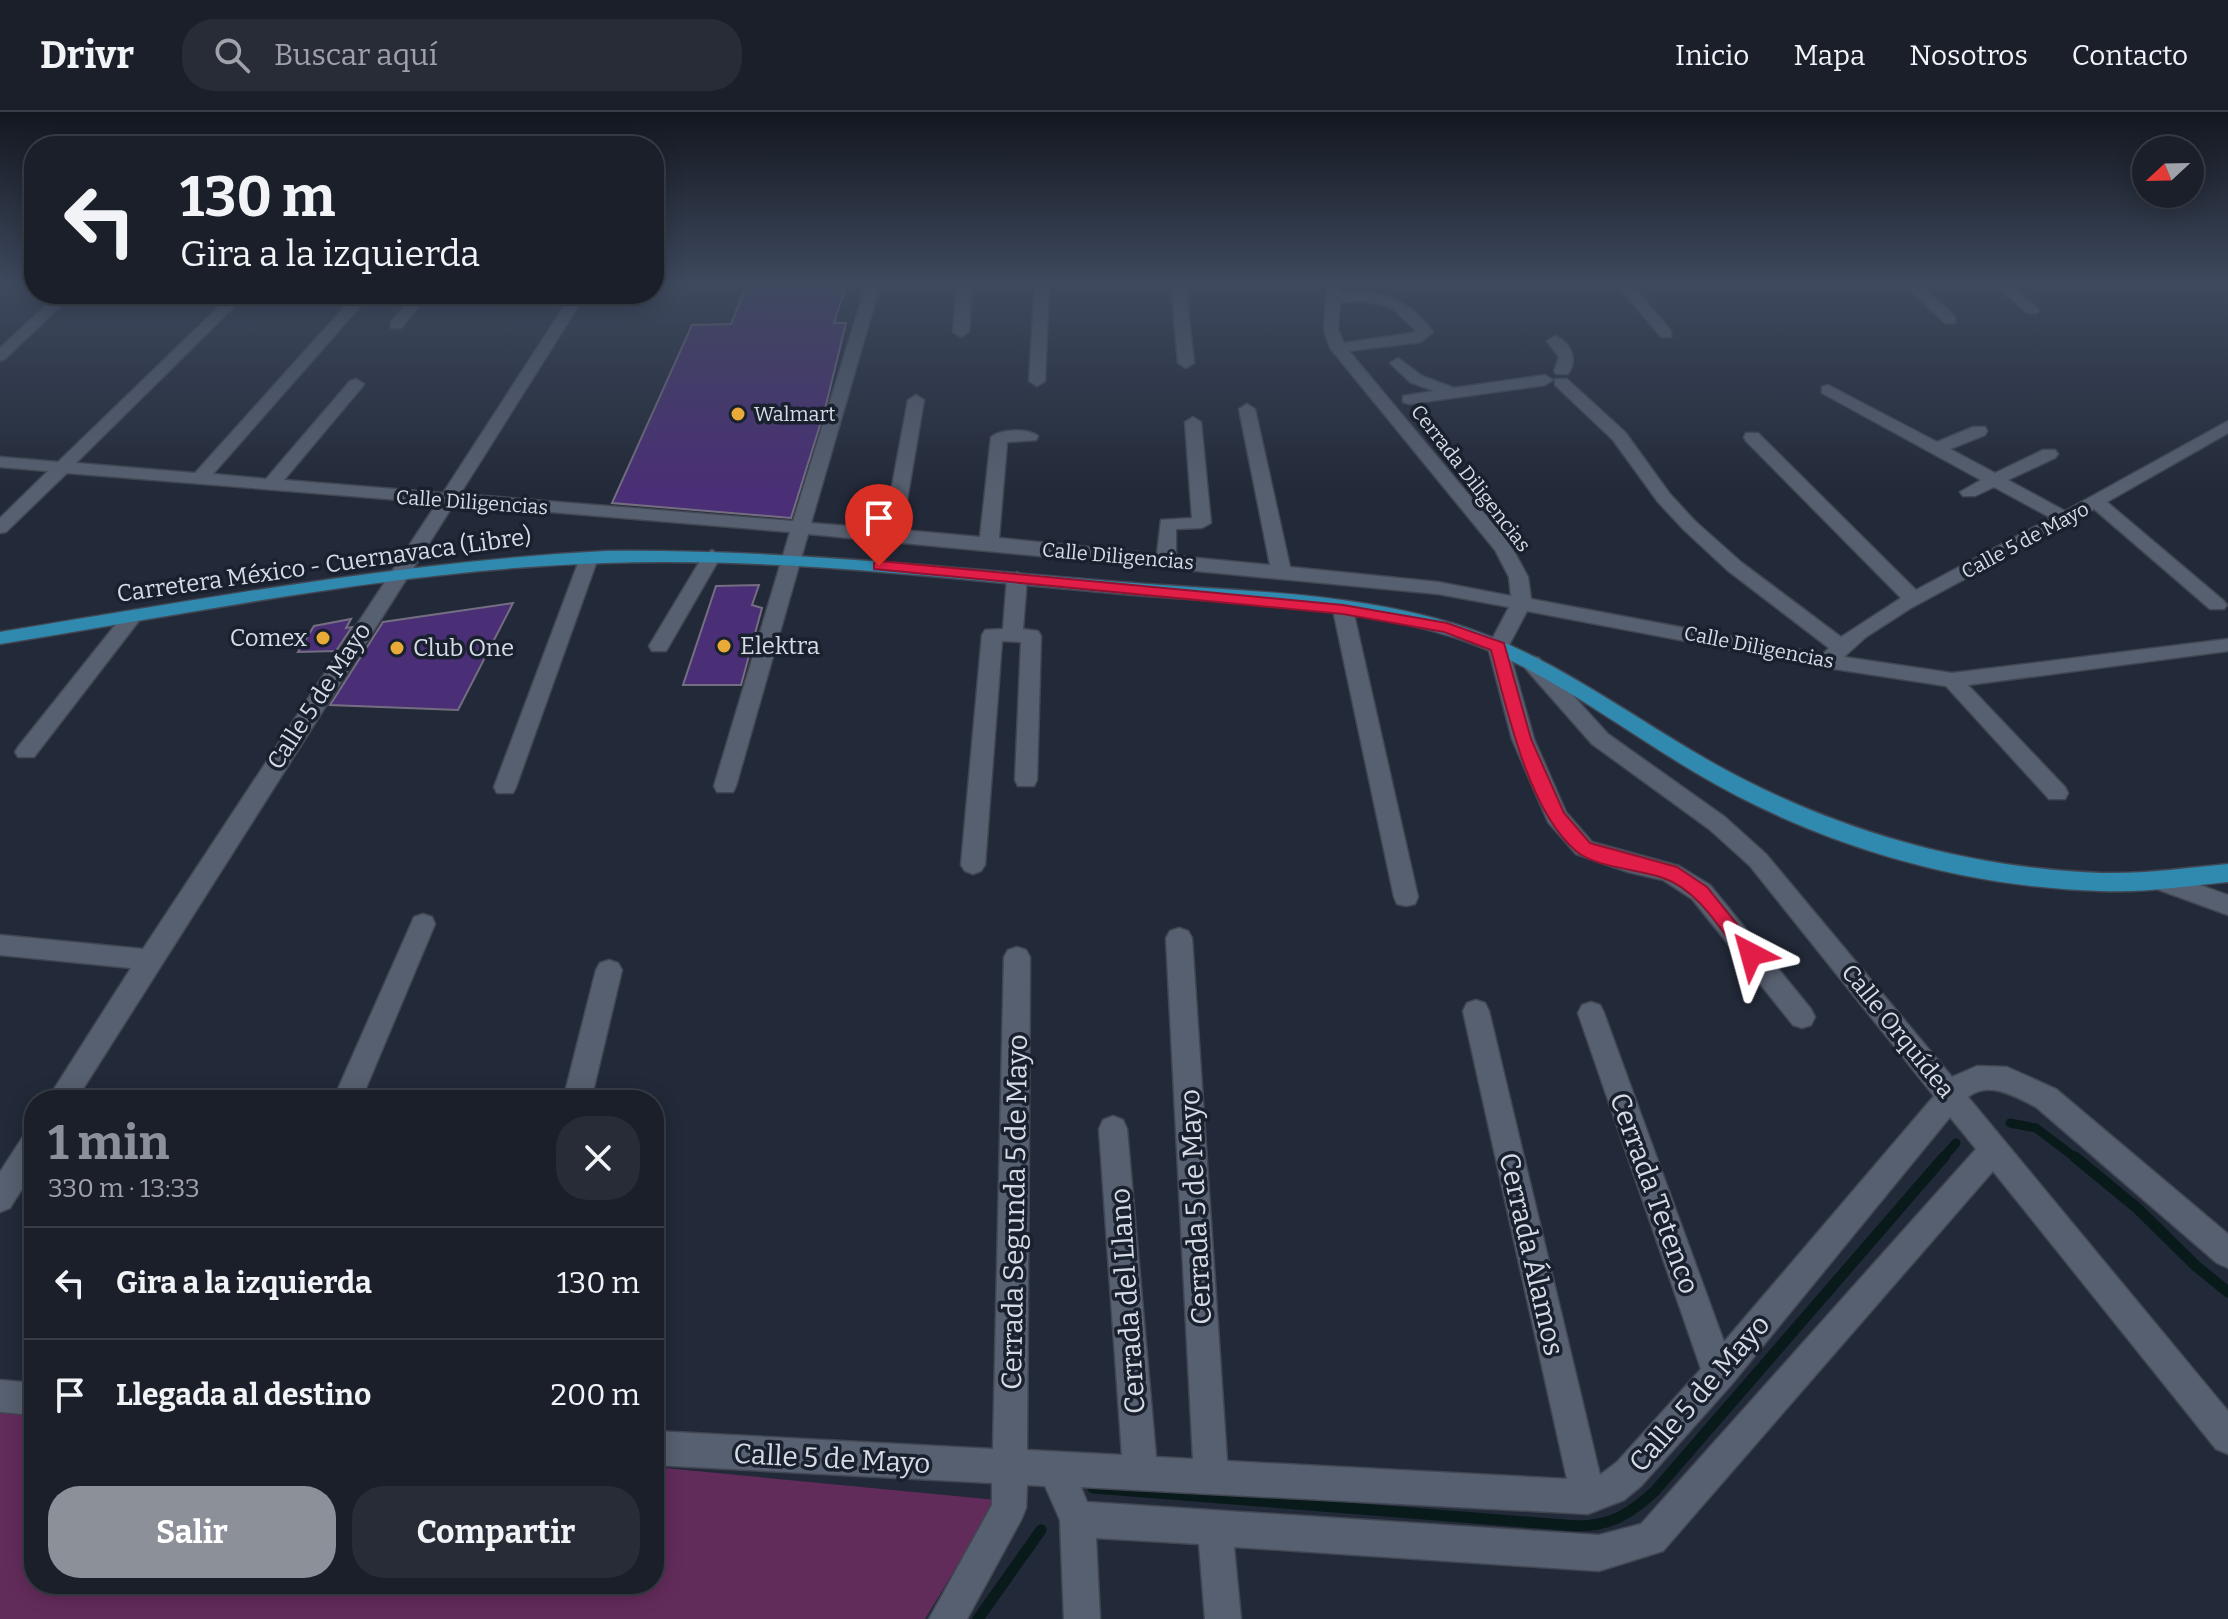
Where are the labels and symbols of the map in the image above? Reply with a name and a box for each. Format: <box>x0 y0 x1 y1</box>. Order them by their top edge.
north arrow <box>2132 136 2204 208</box>
street label: Cerrada Diligencias <box>1406 400 1536 556</box>
place label: Walmart <box>754 402 836 426</box>
marker: Walmart <box>729 405 747 423</box>
pin <box>845 484 913 566</box>
street label: Calle Diligencias <box>395 485 549 519</box>
street label: Calle 5 de Mayo <box>1957 496 2093 584</box>
street label: Carretera México - Cuernavaca (Libre) <box>115 522 533 608</box>
street label: Calle Diligencias <box>1041 537 1195 575</box>
street label: Calle 5 de Mayo <box>261 618 377 774</box>
street label: Calle Diligencias <box>1682 621 1836 673</box>
place label: Comex <box>230 624 307 652</box>
marker: Comex <box>314 629 332 647</box>
place label: Elektra <box>740 632 820 660</box>
place label: Club One <box>413 634 514 662</box>
marker: Elektra <box>715 637 733 655</box>
marker: Club One <box>388 639 406 657</box>
position arrow <box>1709 912 1793 996</box>
street label: Calle Orquídea <box>1836 959 1960 1103</box>
street label: Cerrada Segunda 5 de Mayo <box>995 1034 1034 1390</box>
street label: Cerrada 5 de Mayo <box>1173 1088 1218 1326</box>
street label: Cerrada Tetenco <box>1603 1088 1706 1298</box>
street label: Cerrada Álamos <box>1492 1149 1572 1359</box>
street label: Cerrada del Llano <box>1103 1187 1152 1415</box>
street label: Calle 5 de Mayo <box>1622 1308 1777 1479</box>
street label: Calle 5 de Mayo <box>733 1437 931 1480</box>

